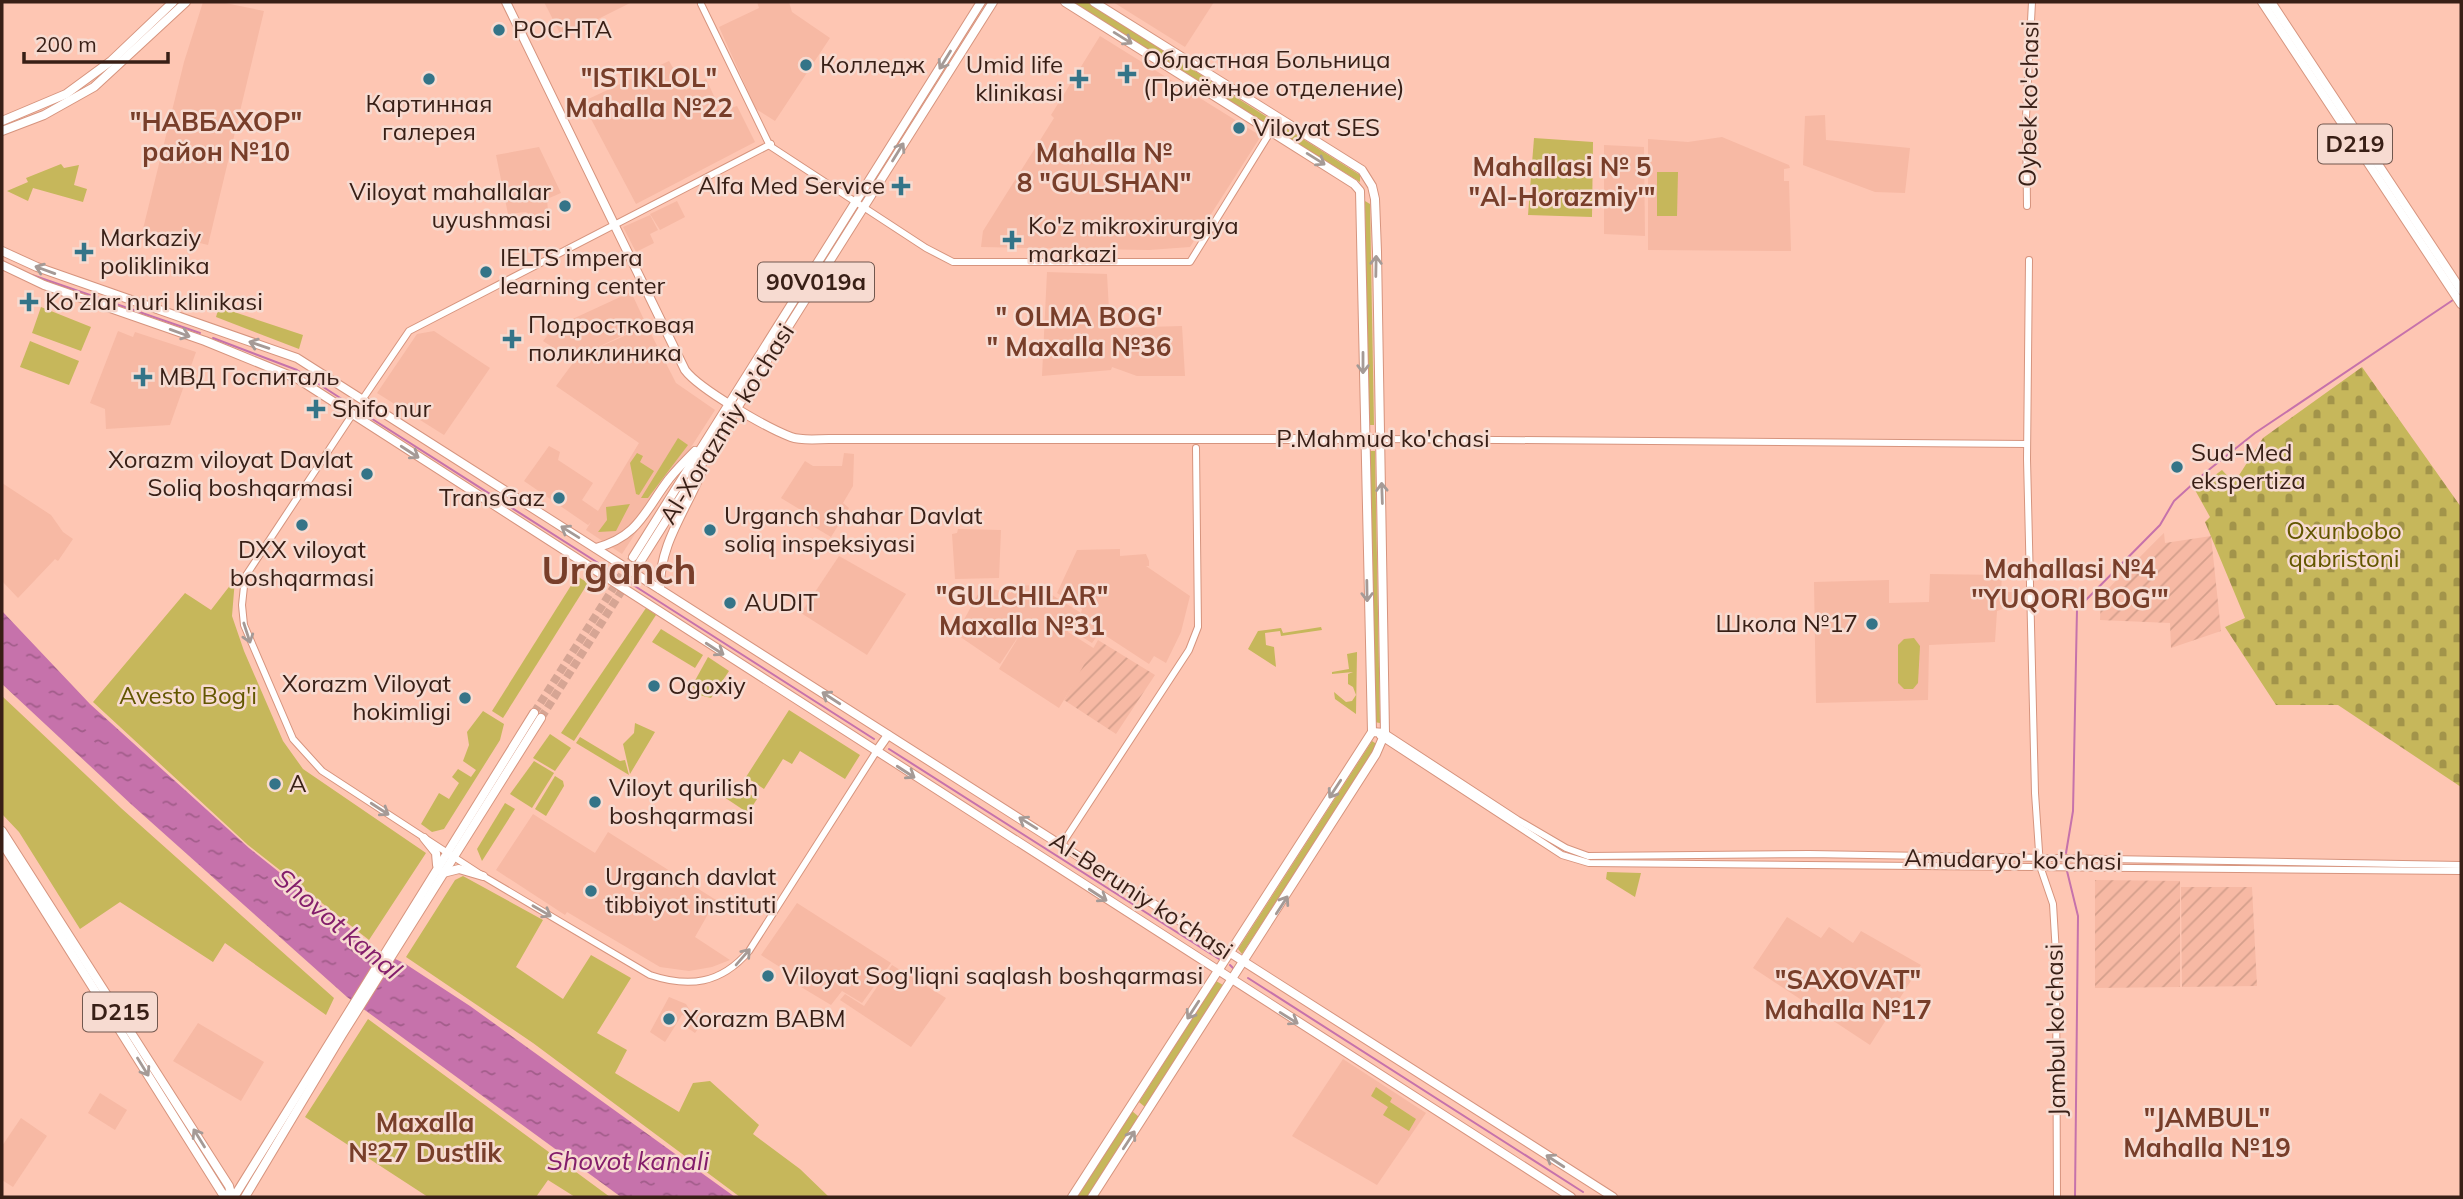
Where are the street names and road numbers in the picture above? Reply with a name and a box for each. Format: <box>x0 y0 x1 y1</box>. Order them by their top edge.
street label: Oybek ko'chasi <box>2012 21 2044 187</box>
road number: D219 <box>2318 125 2392 164</box>
road number: 90V019a <box>758 262 874 302</box>
street label: Al-Xorazmiy ko’chasi <box>652 318 800 529</box>
street label: P.Mahmud ko'chasi <box>1276 423 1490 453</box>
street label: Al-Beruniy ko’chasi <box>1045 825 1239 965</box>
street label: Amudaryo' ko'chasi <box>1904 842 2122 876</box>
street label: Jambul ko'chasi <box>2038 943 2072 1117</box>
road number: D215 <box>83 993 157 1032</box>

